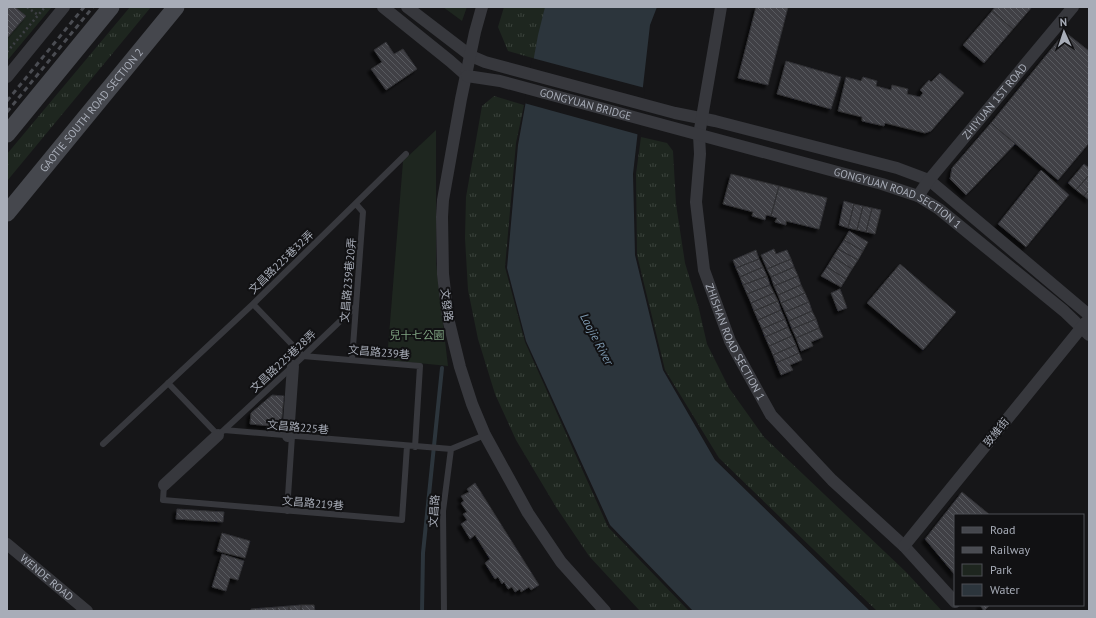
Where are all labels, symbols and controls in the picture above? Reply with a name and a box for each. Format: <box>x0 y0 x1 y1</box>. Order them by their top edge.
north arrow <box>1044 12 1084 52</box>
text: N <box>1059 15 1067 29</box>
street label: GAOTIE SOUTH ROAD SECTION 2 <box>37 45 146 175</box>
street label: ZHIYUAN 1ST ROAD <box>959 61 1030 142</box>
street label: GONGYUAN BRIDGE <box>538 85 633 123</box>
street label: GONGYUAN ROAD SECTION 1 <box>832 164 964 231</box>
street label: 文昌路225巷32弄 <box>246 227 316 297</box>
street label: 文昌路239巷20弄 <box>337 237 359 323</box>
street label: ZHISHAN ROAD SECTION 1 <box>702 281 768 403</box>
street label: 文發路 <box>438 288 456 322</box>
water label: Laojie River <box>577 311 617 368</box>
street label: 文昌路225巷28弄 <box>247 327 319 395</box>
park label: 兒十七公園 <box>390 328 445 342</box>
street label: 文昌路239巷 <box>348 342 410 362</box>
street label: 致維街 <box>980 415 1012 449</box>
street label: 文昌路225巷 <box>267 417 329 437</box>
street label: 文昌路219巷 <box>282 493 344 513</box>
street label: 文昌路 <box>426 494 442 528</box>
legend <box>954 514 1084 606</box>
text: Road <box>990 522 1015 537</box>
text: Railway <box>990 542 1030 557</box>
street label: WENDE ROAD <box>17 551 76 604</box>
text: Park <box>990 562 1012 577</box>
text: Water <box>990 582 1020 597</box>

